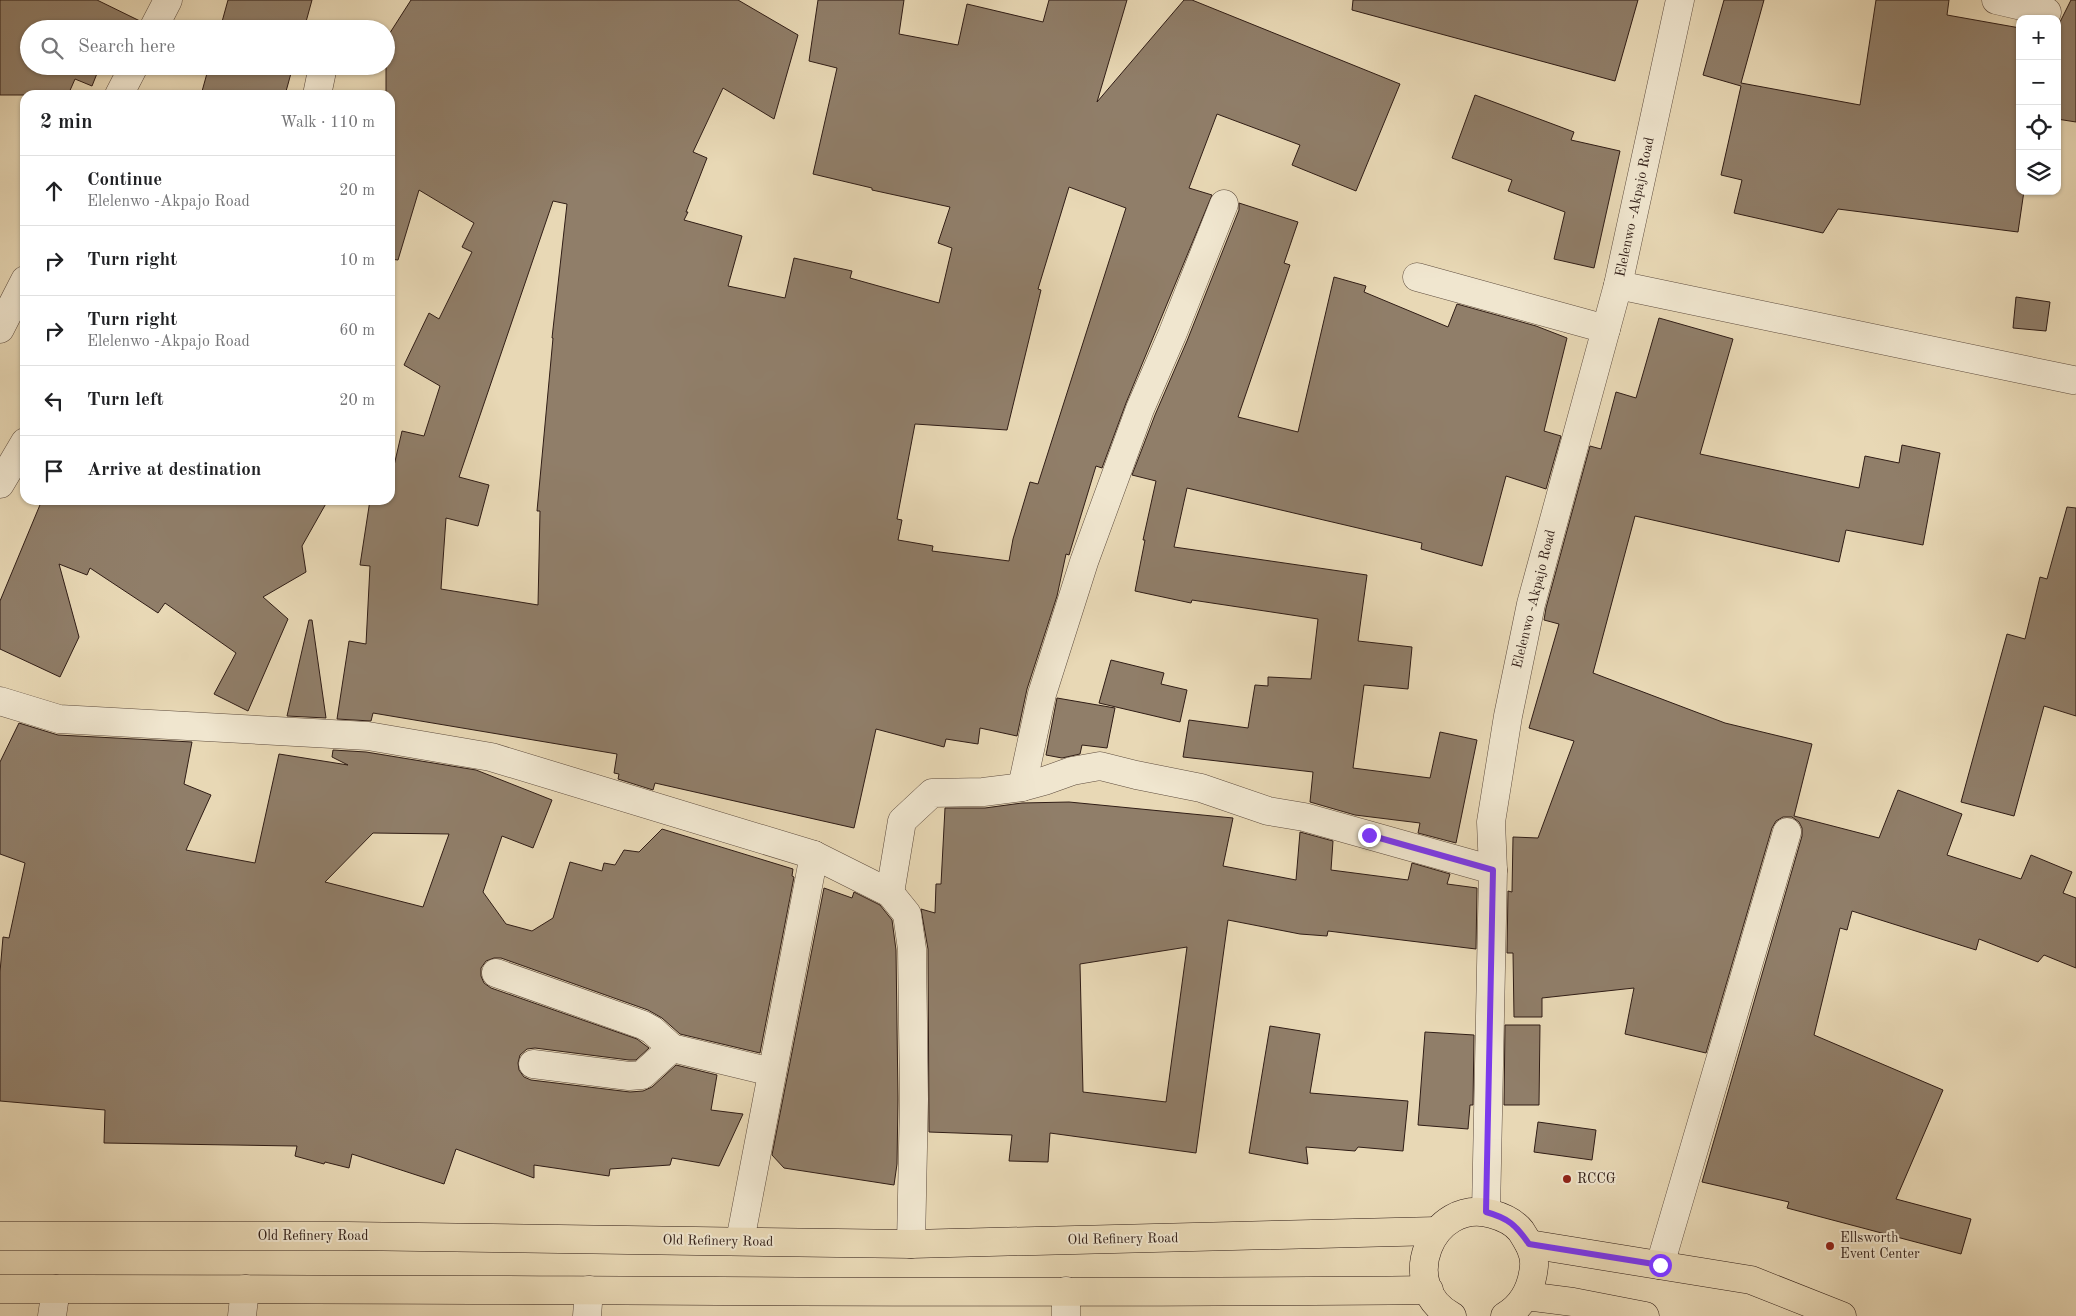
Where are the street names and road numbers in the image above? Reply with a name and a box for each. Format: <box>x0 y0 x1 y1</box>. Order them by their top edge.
street label: Elelenwo -Akpajo Road <box>1613 136 1657 278</box>
street label: Elelenwo -Akpajo Road <box>1510 528 1558 670</box>
street label: Old Refinery Road <box>258 1229 368 1243</box>
street label: Old Refinery Road <box>1067 1231 1179 1247</box>
street label: Old Refinery Road <box>662 1233 774 1249</box>

